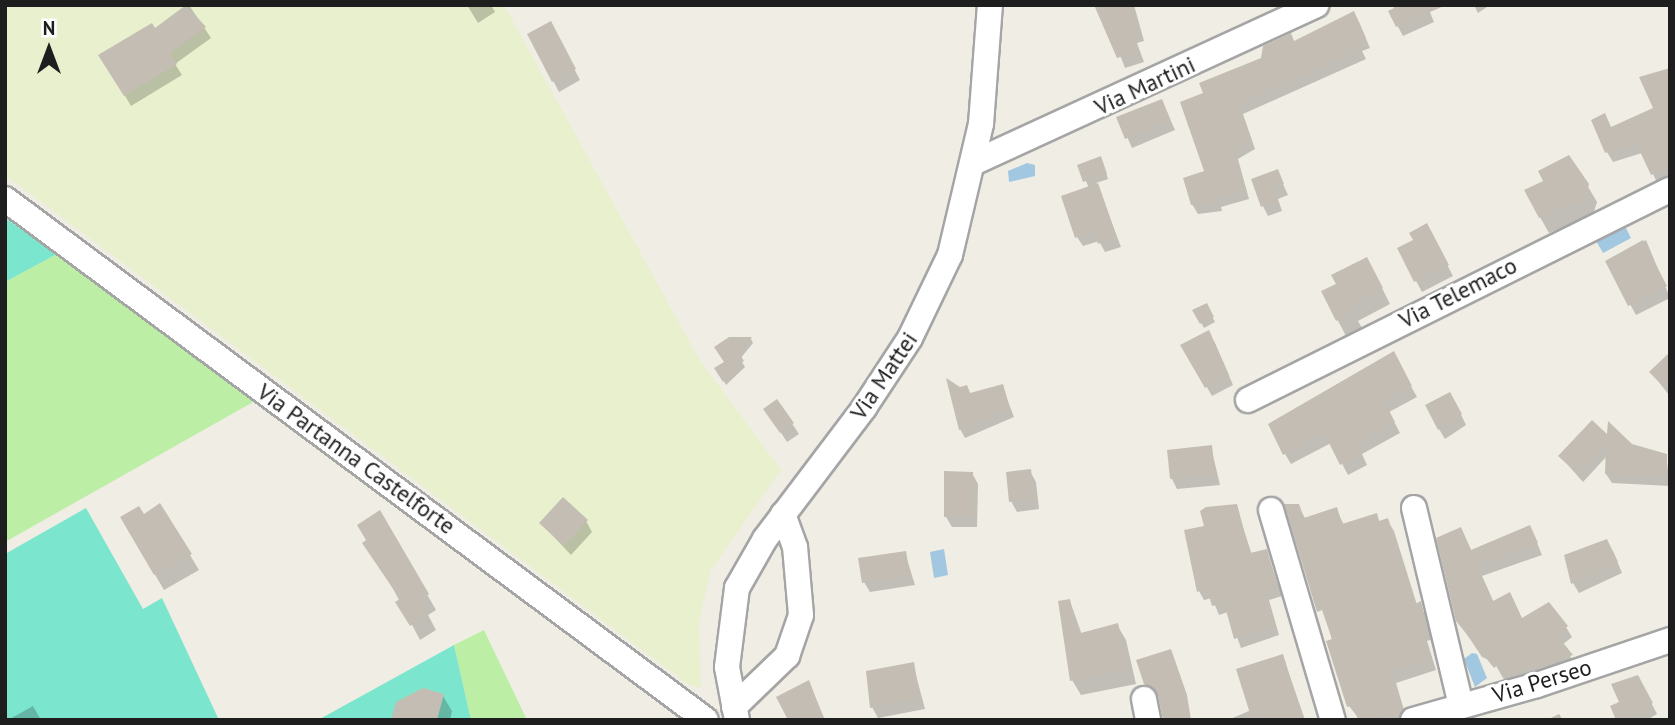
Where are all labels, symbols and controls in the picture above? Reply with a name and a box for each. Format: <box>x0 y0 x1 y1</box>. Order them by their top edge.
north arrow <box>14 14 84 84</box>
text: N <box>43 16 55 40</box>
street label: Via Martini <box>1090 51 1200 121</box>
street label: Via Telemaco <box>1394 251 1522 335</box>
street label: Via Mattei <box>845 327 923 425</box>
street label: Via Partanna Castelforte <box>252 378 460 540</box>
street label: Via Perseo <box>1489 653 1595 709</box>

